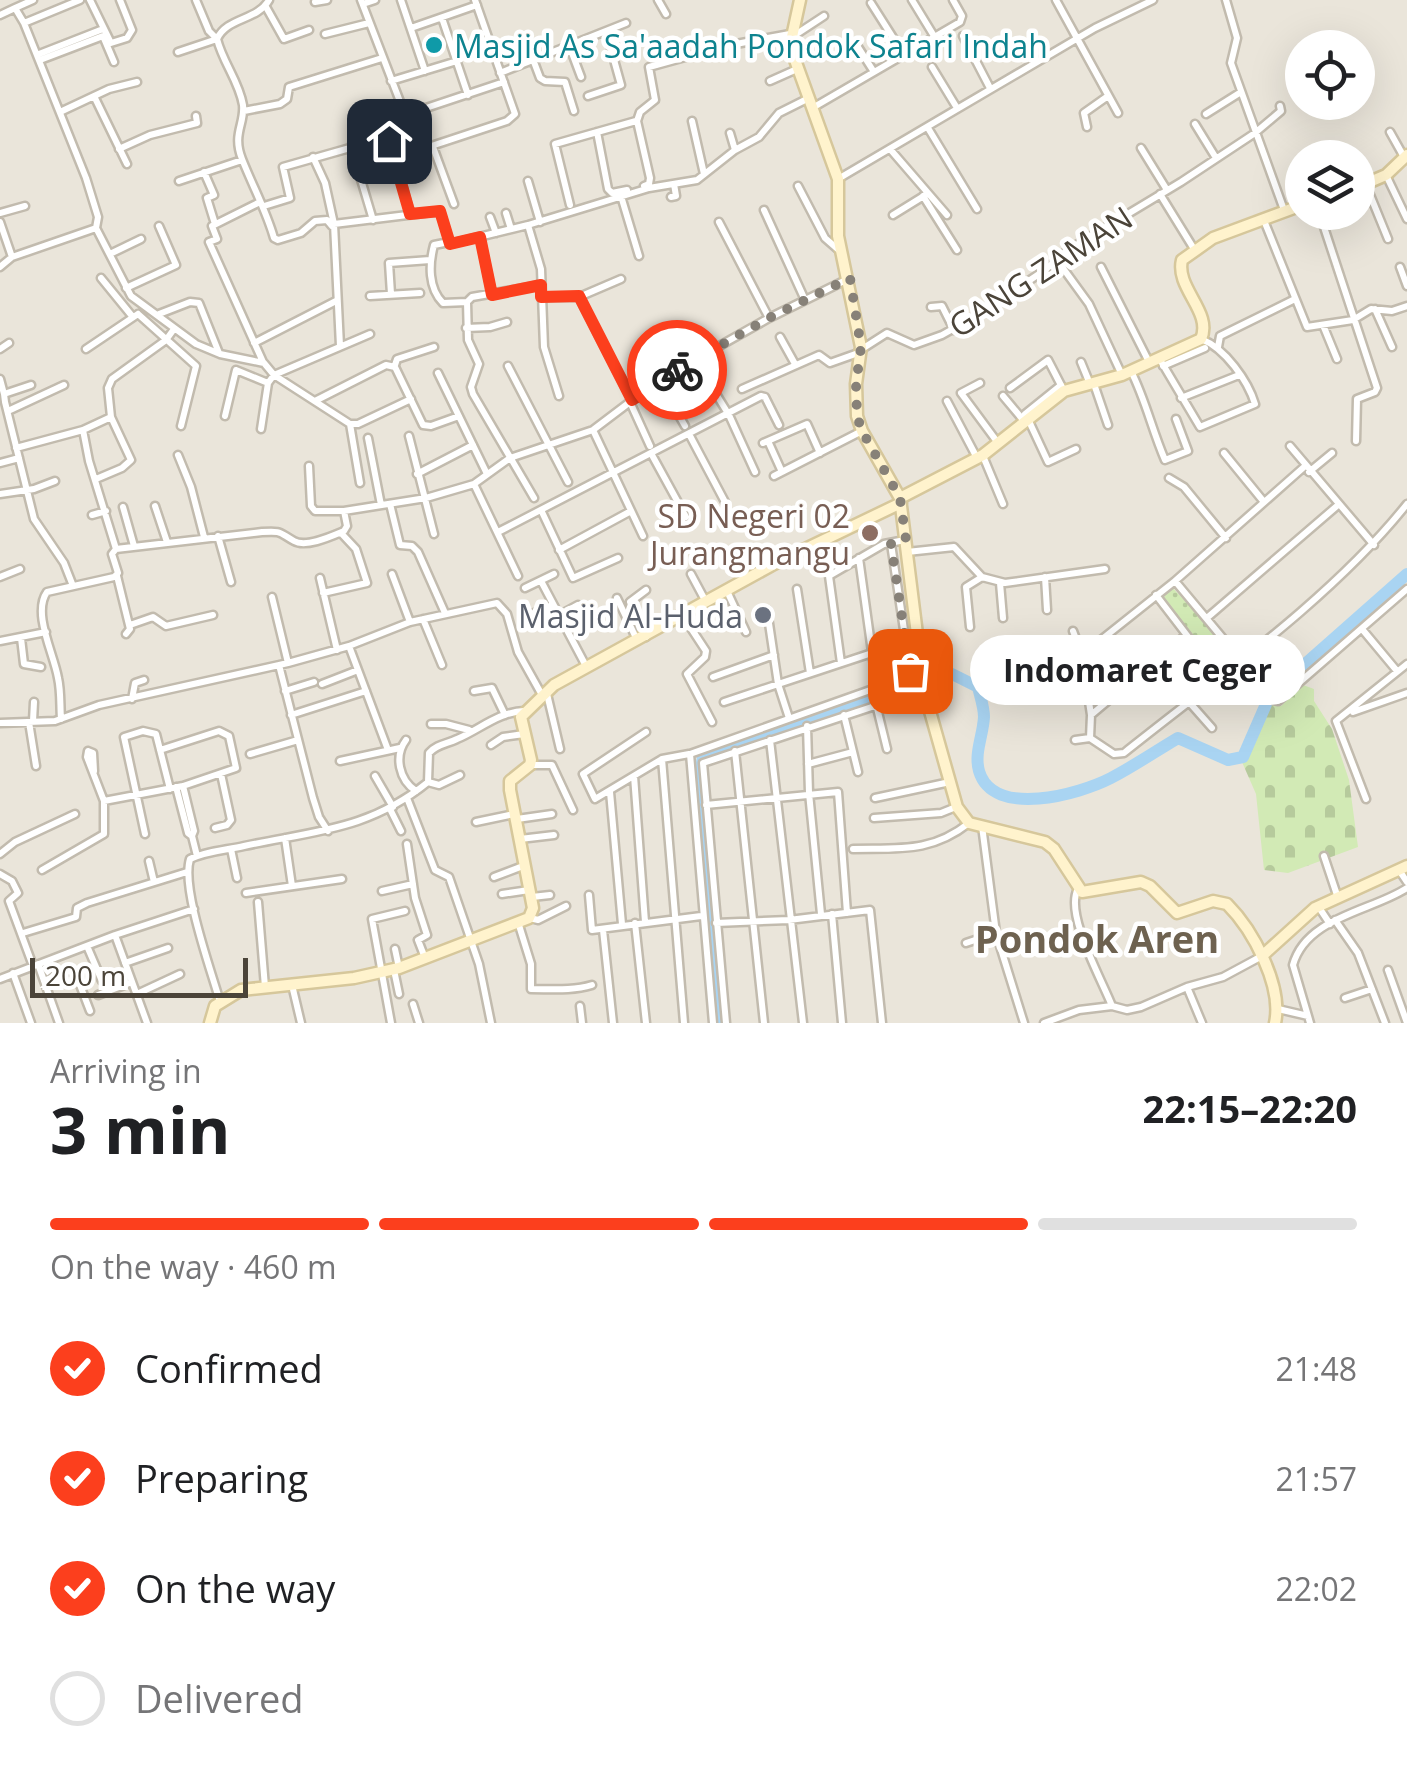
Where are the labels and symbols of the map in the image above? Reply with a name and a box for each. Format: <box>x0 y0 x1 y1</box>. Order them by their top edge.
place label: Masjid As Sa'aadah Pondok Safari Indah <box>454 24 1048 67</box>
marker: Masjid As Sa'aadah Pondok Safari Indah <box>423 34 445 56</box>
pin <box>347 99 432 184</box>
street label: GANG ZAMAN <box>940 196 1140 346</box>
courier <box>627 320 727 420</box>
place label: SD Negeri 02 Jurangmangu <box>647 494 850 574</box>
marker: SD Negeri 02 Jurangmangu <box>859 522 881 544</box>
place label: Masjid Al-Huda <box>518 594 743 637</box>
marker: Masjid Al-Huda <box>752 604 774 626</box>
pin <box>868 629 953 714</box>
callout: Indomaret Ceger <box>970 636 1305 706</box>
district label: Pondok Aren <box>975 912 1219 964</box>
scale bar <box>30 953 248 998</box>

